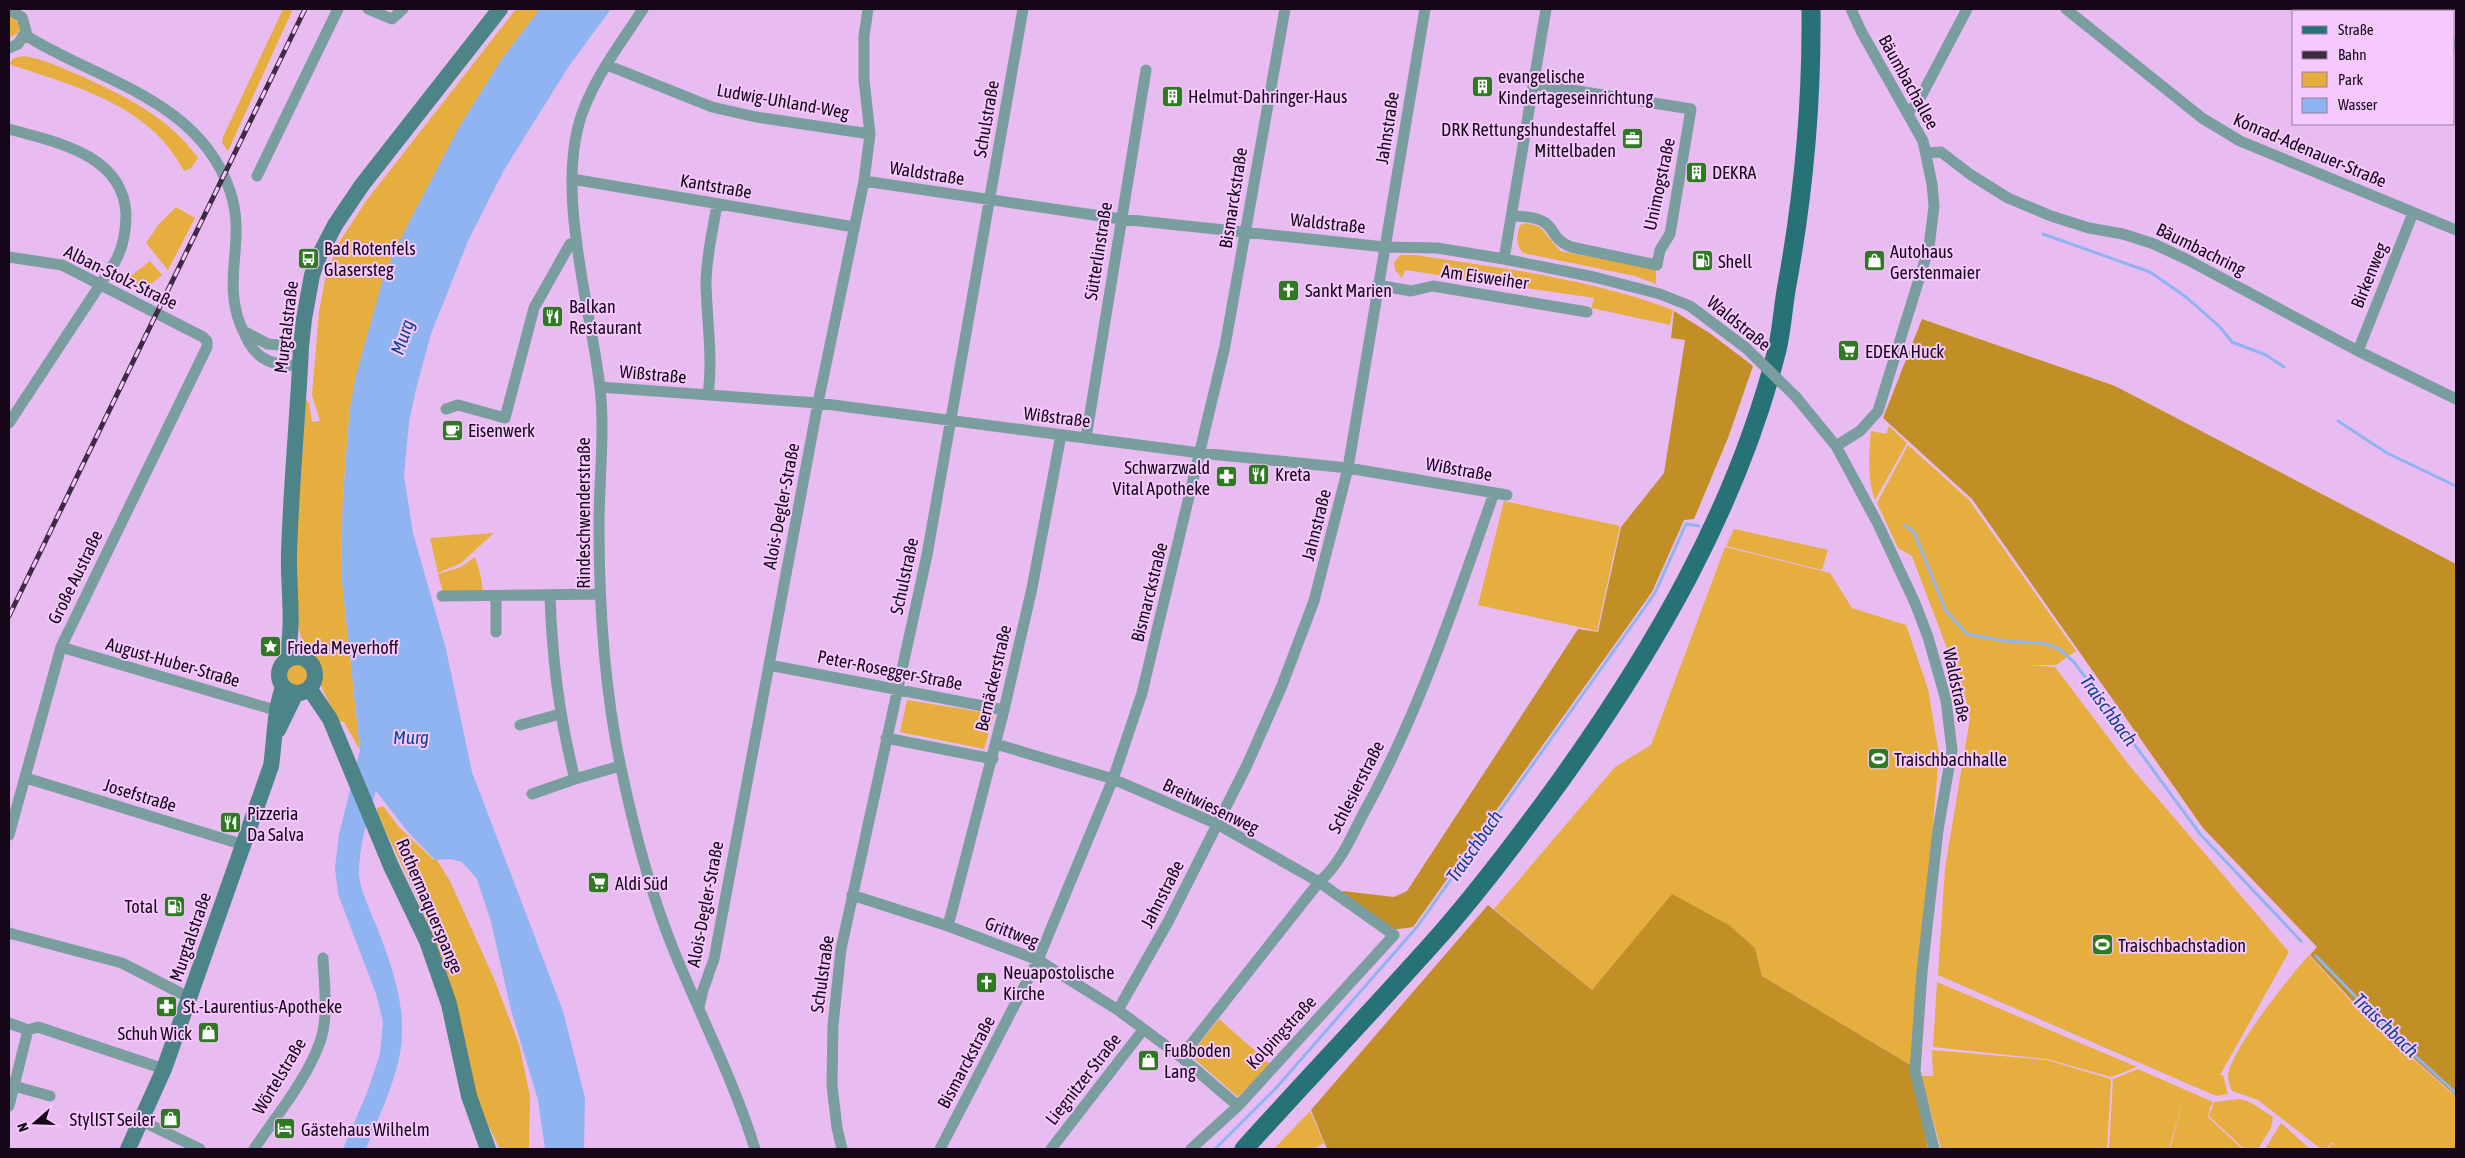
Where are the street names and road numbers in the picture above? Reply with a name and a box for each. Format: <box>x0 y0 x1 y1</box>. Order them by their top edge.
street label: Bäumbachallee <box>1874 31 1944 133</box>
street label: Ludwig-Uhland-Weg <box>715 79 851 123</box>
street label: Schulstraße <box>969 79 1003 159</box>
street label: Jahnstraße <box>1371 90 1403 166</box>
street label: Konrad-Adenauer-Straße <box>2230 108 2390 192</box>
street label: Unimogstraße <box>1639 136 1679 232</box>
street label: Bismarckstraße <box>1215 146 1251 250</box>
street label: Waldstraße <box>888 157 966 189</box>
street label: Kantstraße <box>679 169 753 203</box>
street label: Sütterlinstraße <box>1080 200 1116 302</box>
street label: Waldstraße <box>1289 209 1367 237</box>
street label: Bäumbachring <box>2153 218 2249 280</box>
street label: Birkenweg <box>2346 239 2392 311</box>
street label: Alban-Stolz-Straße <box>61 241 181 313</box>
street label: Am Eisweiher <box>1440 261 1530 294</box>
street label: Murgtalstraße <box>270 280 302 374</box>
street label: Waldstraße <box>1703 291 1775 355</box>
street label: Wißstraße <box>619 361 687 387</box>
street label: Wißstraße <box>1022 402 1092 432</box>
street label: Rindeschwenderstraße <box>573 437 594 589</box>
street label: Alois-Degler-Straße <box>758 441 804 571</box>
street label: Wißstraße <box>1424 453 1494 485</box>
street label: Jahnstraße <box>1297 487 1335 563</box>
street label: Große Austraße <box>43 527 107 627</box>
street label: Schulstraße <box>886 536 922 616</box>
street label: Bismarckstraße <box>1127 540 1171 644</box>
street label: Bernäckerstraße <box>971 623 1015 733</box>
street label: August-Huber-Straße <box>104 633 242 691</box>
street label: Peter-Rosegger-Straße <box>816 646 964 694</box>
street label: Waldstraße <box>1939 646 1975 724</box>
street label: Schlesierstraße <box>1324 737 1388 837</box>
street label: Josefstraße <box>101 774 179 816</box>
street label: Breitwiesenweg <box>1160 774 1263 838</box>
street label: Rothermaquerspange <box>392 835 468 977</box>
street label: Alois-Degler-Straße <box>682 839 728 969</box>
street label: Jahnstraße <box>1136 857 1188 931</box>
street label: Murgtalstraße <box>165 890 215 984</box>
street label: Grittweg <box>982 912 1042 952</box>
street label: Schulstraße <box>806 934 838 1014</box>
street label: Kolpingstraße <box>1242 991 1320 1073</box>
street label: Bismarckstraße <box>933 1012 999 1112</box>
street label: Liegnitzer Straße <box>1041 1029 1125 1129</box>
street label: Wörtelstraße <box>248 1034 310 1118</box>

